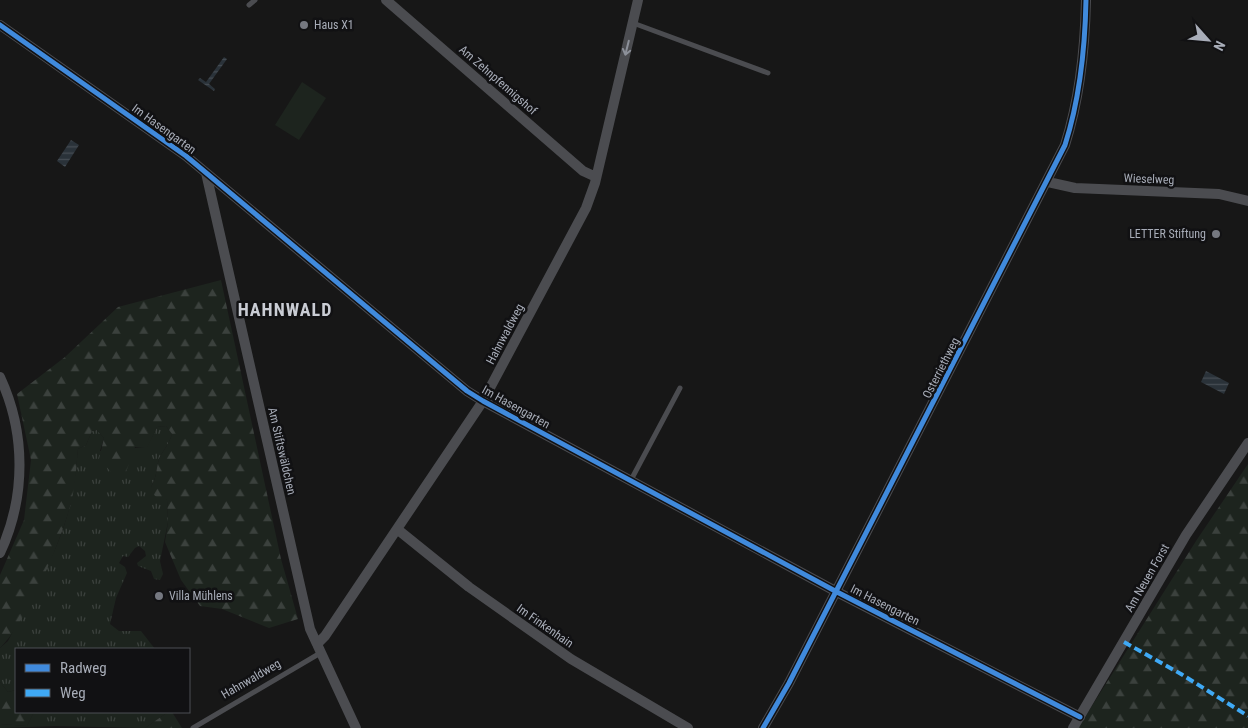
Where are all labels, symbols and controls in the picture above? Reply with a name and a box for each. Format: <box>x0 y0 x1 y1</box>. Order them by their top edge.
north arrow <box>1183 15 1233 65</box>
place label: Haus X1 <box>314 18 354 32</box>
marker: Haus X1 <box>298 19 310 31</box>
text: N <box>1211 38 1229 53</box>
one-way arrow <box>622 39 631 55</box>
street label: Am Zehnpfennigshof <box>456 42 540 118</box>
street label: Im Hasengarten <box>129 101 199 157</box>
street label: Wieselweg <box>1123 171 1175 187</box>
place label: LETTER Stiftung <box>1129 227 1206 241</box>
marker: LETTER Stiftung <box>1210 228 1222 240</box>
district label: HAHNWALD <box>238 299 332 320</box>
street label: Hahnwaldweg <box>483 301 527 367</box>
street label: Osterriethweg <box>920 335 962 401</box>
street label: Im Hasengarten <box>480 383 553 432</box>
street label: Am Stiftswäldchen <box>265 406 299 496</box>
street label: Am Neuen Forst <box>1122 541 1172 614</box>
street label: Im Hasengarten <box>848 582 922 628</box>
place label: Villa Mühlens <box>169 589 233 603</box>
marker: Villa Mühlens <box>153 590 165 602</box>
street label: Im Finkenhain <box>514 601 576 651</box>
legend <box>15 648 190 713</box>
street label: Hahnwaldweg <box>219 656 283 702</box>
text: Radweg <box>60 659 107 677</box>
text: Weg <box>60 684 86 702</box>

